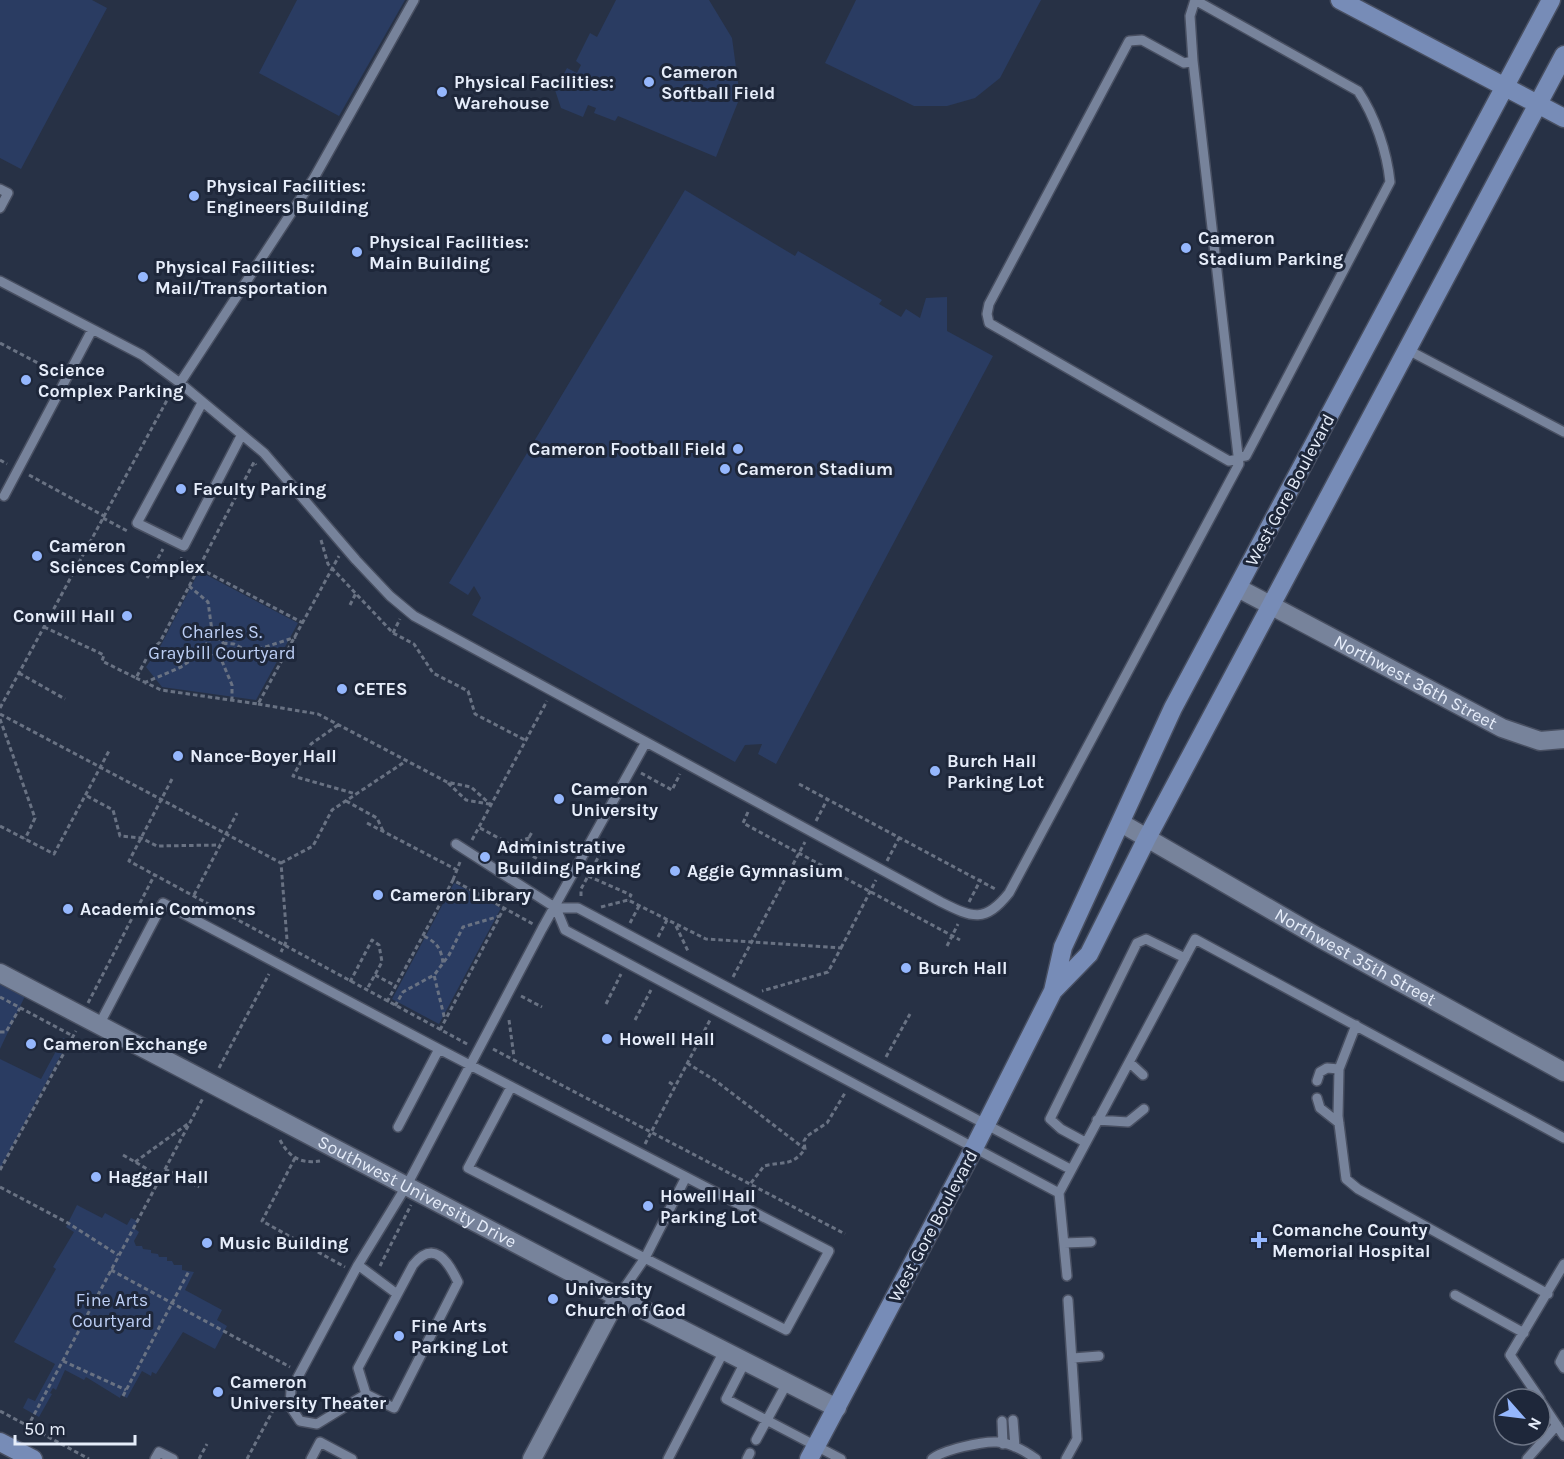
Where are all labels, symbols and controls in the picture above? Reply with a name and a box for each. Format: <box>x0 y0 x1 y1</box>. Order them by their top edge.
place label: Cameron Softball Field <box>661 61 775 104</box>
place label: Physical Facilities: Warehouse <box>454 71 614 114</box>
marker: Cameron Softball Field <box>642 75 656 89</box>
marker: Physical Facilities: Warehouse <box>435 85 449 99</box>
place label: Physical Facilities: Engineers Building <box>206 175 369 218</box>
marker: Physical Facilities: Engineers Building <box>187 189 201 203</box>
place label: Cameron Stadium Parking <box>1198 227 1344 270</box>
place label: Physical Facilities: Main Building <box>369 231 529 274</box>
marker: Cameron Stadium Parking <box>1179 241 1193 255</box>
marker: Physical Facilities: Main Building <box>350 245 364 259</box>
place label: Physical Facilities: Mail/Transportation <box>155 256 328 299</box>
marker: Physical Facilities: Mail/Transportation <box>136 270 150 284</box>
place label: Science Complex Parking <box>38 359 184 402</box>
marker: Science Complex Parking <box>19 373 33 387</box>
street label: West Gore Boulevard <box>1241 410 1339 570</box>
place label: Cameron Football Field <box>529 438 726 460</box>
marker: Cameron Football Field <box>731 442 745 456</box>
place label: Cameron Stadium <box>737 458 893 480</box>
marker: Cameron Stadium <box>718 462 732 476</box>
place label: Faculty Parking <box>193 478 327 500</box>
marker: Faculty Parking <box>174 482 188 496</box>
place label: Cameron Sciences Complex <box>49 535 204 578</box>
marker: Cameron Sciences Complex <box>30 549 44 563</box>
place label: Conwill Hall <box>13 605 115 627</box>
marker: Conwill Hall <box>120 609 134 623</box>
park label: Charles S. Graybill Courtyard <box>148 621 296 664</box>
street label: Northwest 36th Street <box>1330 630 1501 735</box>
place label: CETES <box>354 678 408 700</box>
marker: CETES <box>335 682 349 696</box>
place label: Nance-Boyer Hall <box>190 745 337 767</box>
marker: Nance-Boyer Hall <box>171 749 185 763</box>
place label: Burch Hall Parking Lot <box>947 750 1044 793</box>
marker: Burch Hall Parking Lot <box>928 764 942 778</box>
place label: Cameron University <box>571 778 658 821</box>
marker: Cameron University <box>552 792 566 806</box>
place label: Administrative Building Parking <box>497 836 641 879</box>
marker: Administrative Building Parking <box>478 850 492 864</box>
place label: Aggie Gymnasium <box>687 860 843 882</box>
marker: Aggie Gymnasium <box>668 864 682 878</box>
place label: Cameron Library <box>390 884 531 906</box>
marker: Cameron Library <box>371 888 385 902</box>
place label: Academic Commons <box>80 898 256 920</box>
marker: Academic Commons <box>61 902 75 916</box>
street label: Northwest 35th Street <box>1271 903 1440 1011</box>
place label: Burch Hall <box>918 957 1008 979</box>
marker: Burch Hall <box>899 961 913 975</box>
place label: Howell Hall <box>619 1028 715 1050</box>
marker: Howell Hall <box>600 1032 614 1046</box>
place label: Cameron Exchange <box>43 1033 208 1055</box>
marker: Cameron Exchange <box>24 1037 38 1051</box>
street label: Southwest University Drive <box>314 1131 520 1253</box>
street label: West Gore Boulevard <box>884 1146 982 1306</box>
place label: Haggar Hall <box>108 1166 209 1188</box>
marker: Haggar Hall <box>89 1170 103 1184</box>
place label: Howell Hall Parking Lot <box>660 1185 757 1228</box>
marker: Howell Hall Parking Lot <box>641 1199 655 1213</box>
place label: Comanche County Memorial Hospital <box>1272 1219 1430 1262</box>
marker: Comanche County Memorial Hospital <box>1250 1231 1268 1249</box>
place label: Music Building <box>219 1232 349 1254</box>
marker: Music Building <box>200 1236 214 1250</box>
place label: University Church of God <box>565 1278 686 1321</box>
park label: Fine Arts Courtyard <box>72 1289 152 1332</box>
marker: University Church of God <box>546 1292 560 1306</box>
place label: Fine Arts Parking Lot <box>411 1315 508 1358</box>
marker: Fine Arts Parking Lot <box>392 1329 406 1343</box>
place label: Cameron University Theater <box>230 1371 386 1414</box>
marker: Cameron University Theater <box>211 1385 225 1399</box>
north arrow <box>1492 1387 1552 1447</box>
scale bar <box>15 1408 135 1446</box>
text: N <box>1524 1414 1546 1433</box>
text: 50 m <box>24 1418 66 1440</box>

